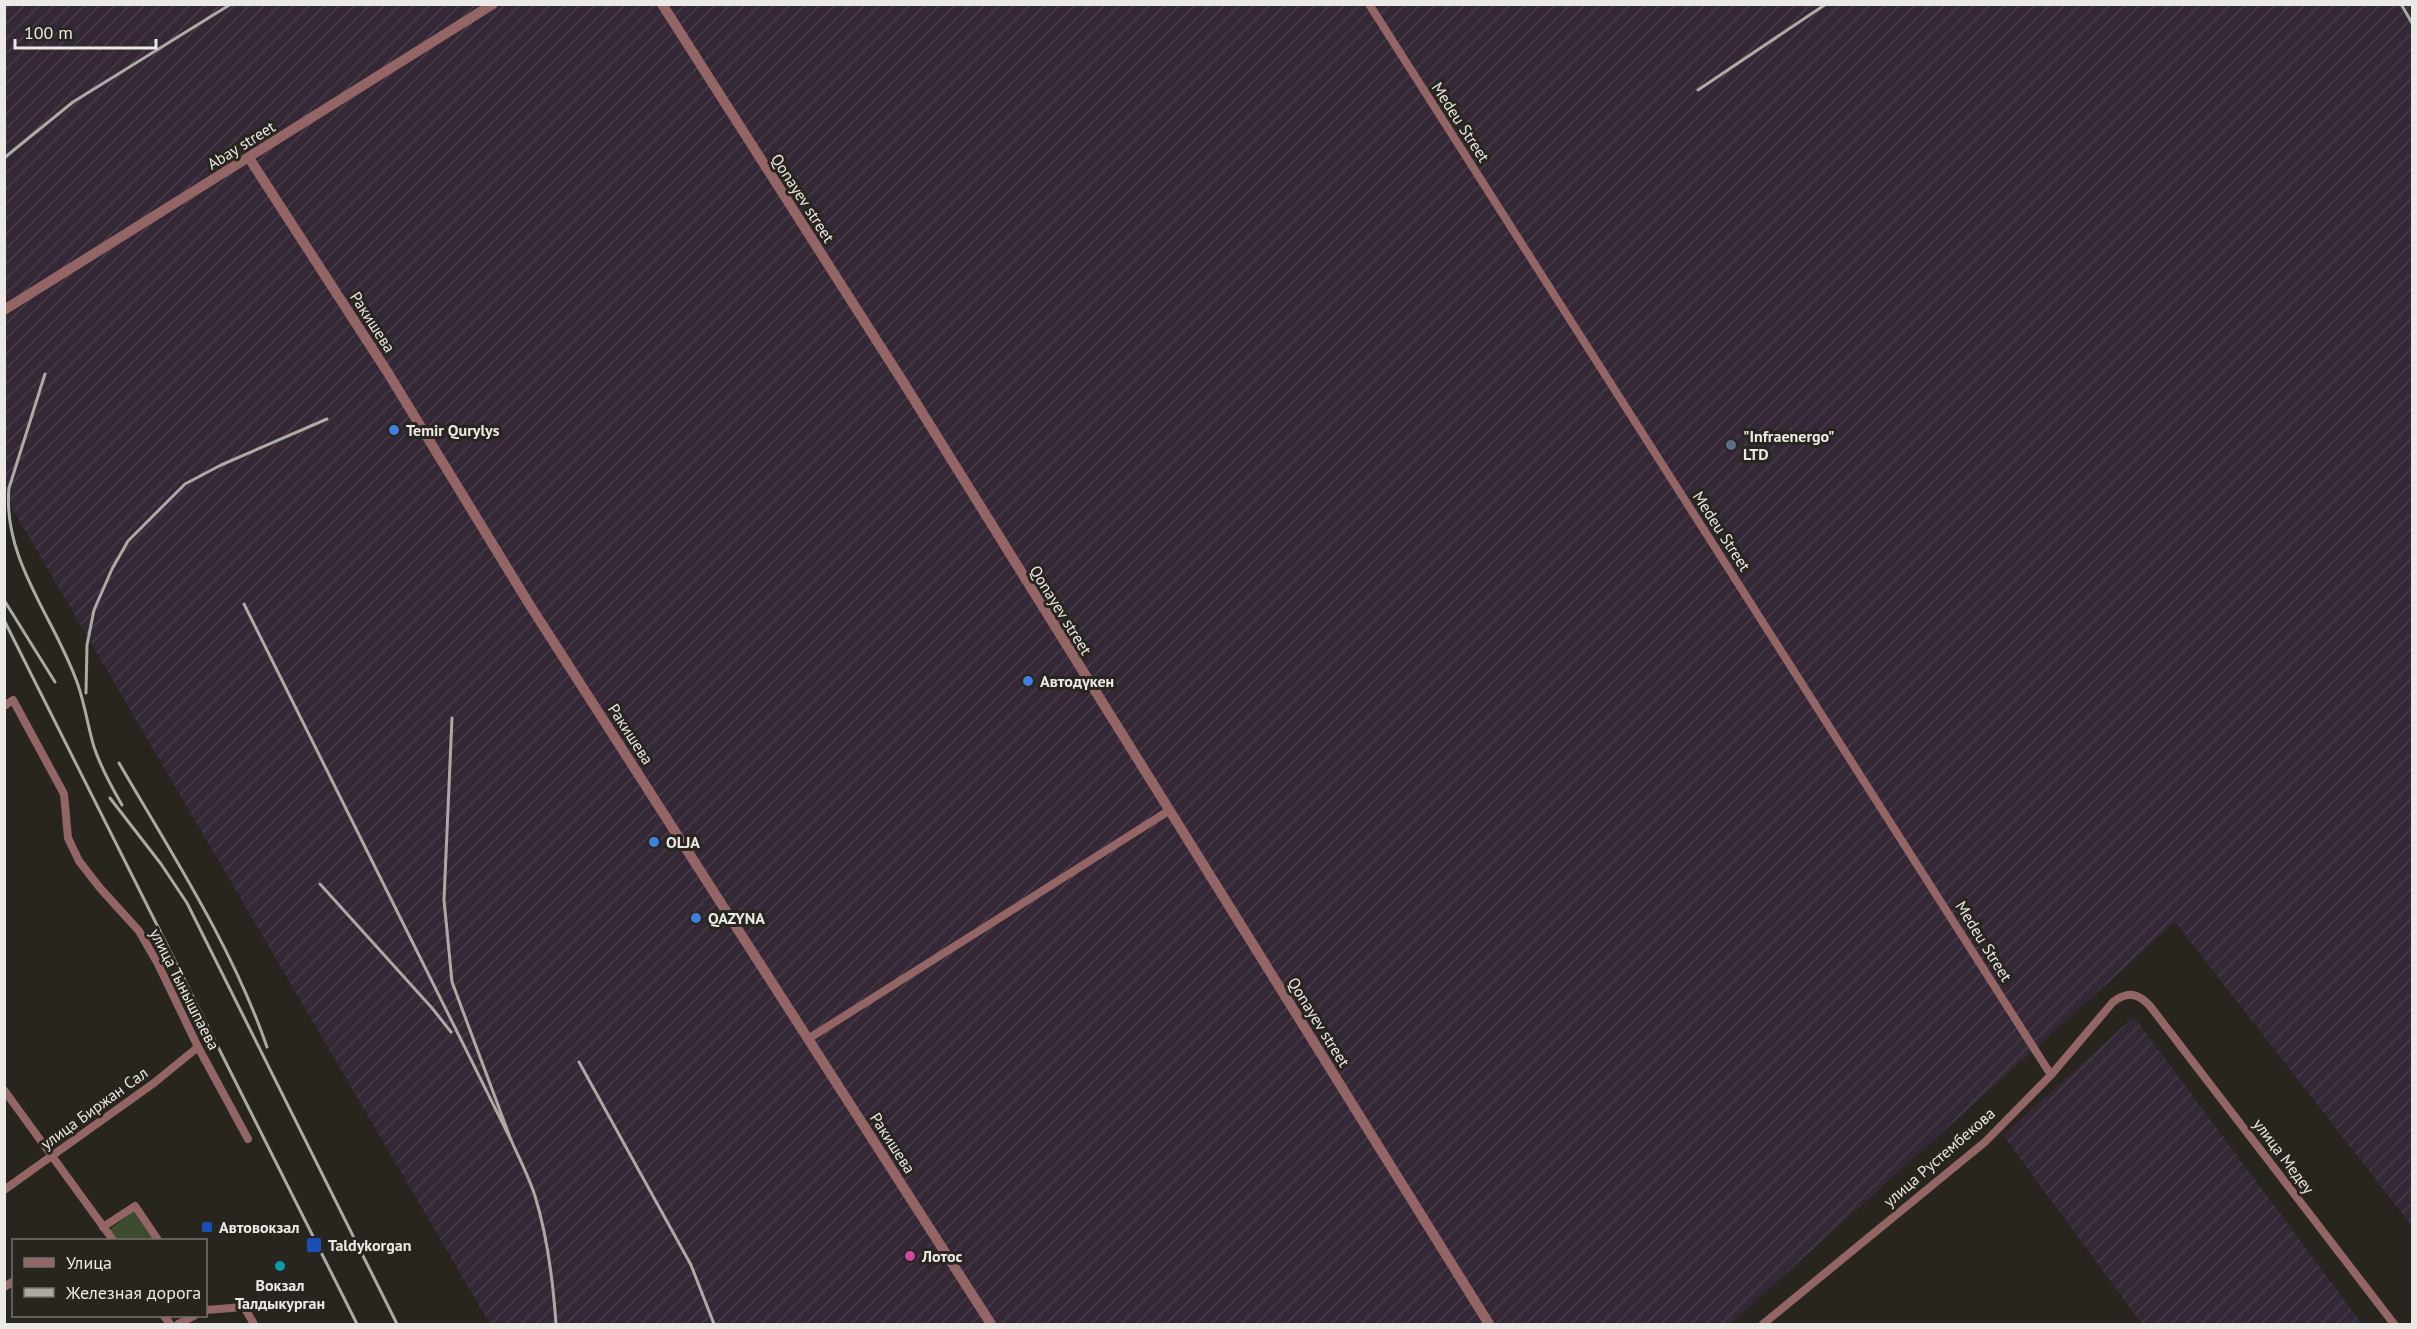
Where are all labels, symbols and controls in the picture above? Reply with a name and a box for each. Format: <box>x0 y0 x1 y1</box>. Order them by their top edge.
scale bar <box>15 12 156 50</box>
text: 100 m <box>24 21 73 44</box>
street label: Medeu Street <box>1428 78 1495 166</box>
street label: Abay street <box>203 116 279 174</box>
street label: Qonayev street <box>767 150 839 247</box>
street label: Ракишева <box>346 288 400 356</box>
place label: Temir Qurylys <box>406 420 500 440</box>
marker: Temir Qurylys <box>387 423 401 437</box>
place label: "Infraenergo" LTD <box>1743 426 1834 464</box>
marker: "Infraenergo" LTD <box>1724 438 1738 452</box>
street label: Medeu Street <box>1689 487 1756 575</box>
street label: Qonayev street <box>1026 562 1097 659</box>
place label: Автодүкен <box>1040 671 1114 691</box>
marker: Автодүкен <box>1021 674 1035 688</box>
street label: Ракишева <box>604 700 658 768</box>
place label: OLJA <box>666 832 700 852</box>
marker: OLJA <box>647 835 661 849</box>
street label: Medeu Street <box>1951 897 2017 985</box>
place label: QAZYNA <box>708 908 765 928</box>
marker: QAZYNA <box>689 911 703 925</box>
street label: улица Тынышпаева <box>146 925 224 1053</box>
street label: Qonayev street <box>1284 974 1355 1071</box>
street label: улица Биржан Сал <box>37 1062 151 1154</box>
street label: улица Рустембекова <box>1879 1103 1999 1211</box>
street label: Ракишева <box>866 1109 920 1177</box>
street label: улица Медеу <box>2249 1114 2319 1198</box>
place label: Автовокзал <box>219 1217 300 1237</box>
marker: Автовокзал <box>200 1220 214 1234</box>
place label: Taldykorgan <box>328 1235 411 1255</box>
marker: Taldykorgan <box>305 1236 323 1254</box>
legend <box>12 1239 207 1317</box>
place label: Лотос <box>921 1246 963 1266</box>
marker: Лотос <box>903 1249 917 1263</box>
text: Улица <box>66 1251 112 1274</box>
marker: Вокзал Талдыкурган <box>273 1259 287 1273</box>
place label: Вокзал Талдыкурган <box>235 1275 325 1313</box>
text: Железная дорога <box>65 1281 201 1304</box>

